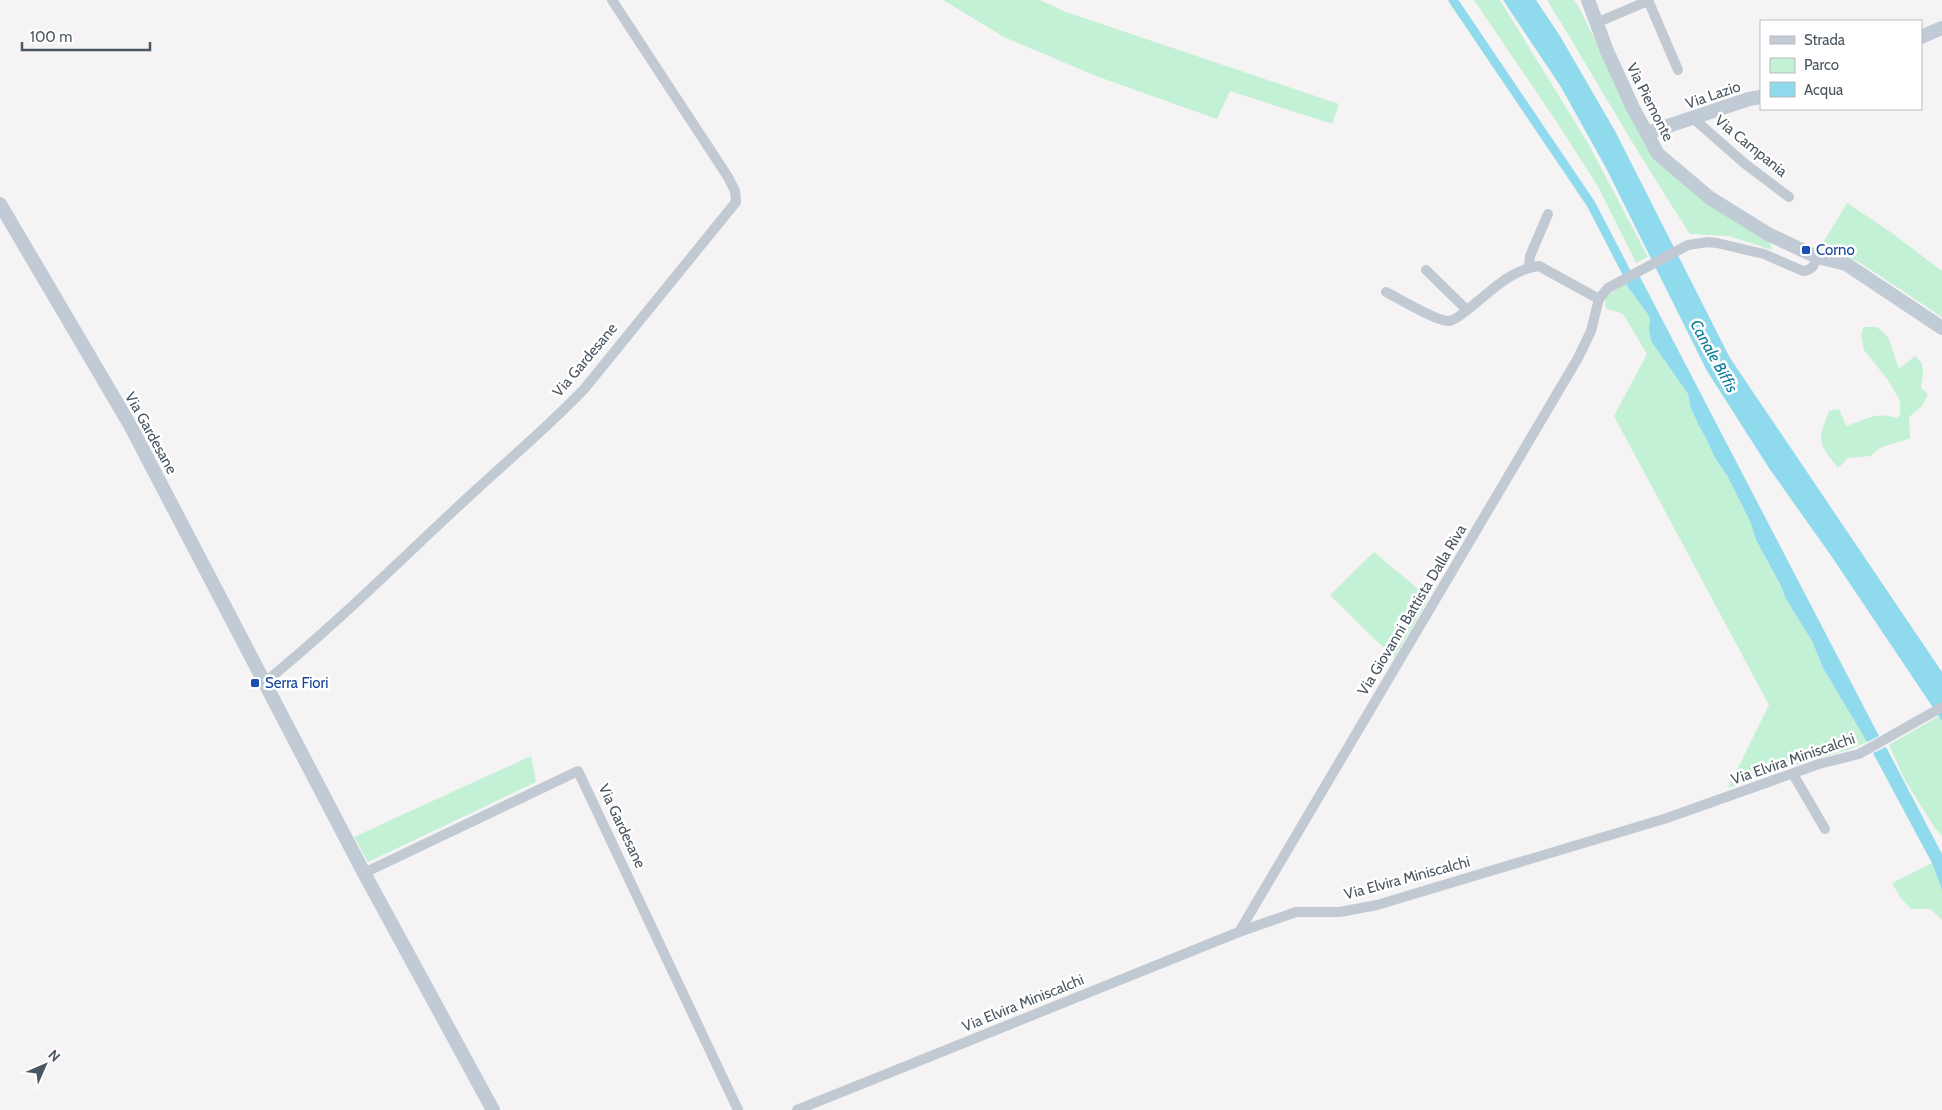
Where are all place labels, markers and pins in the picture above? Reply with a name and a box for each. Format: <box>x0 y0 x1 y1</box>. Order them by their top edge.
place label: Corno <box>1816 241 1855 259</box>
marker: Corno <box>1800 244 1812 256</box>
place label: Serra Fiori <box>265 674 328 692</box>
marker: Serra Fiori <box>249 677 261 689</box>

